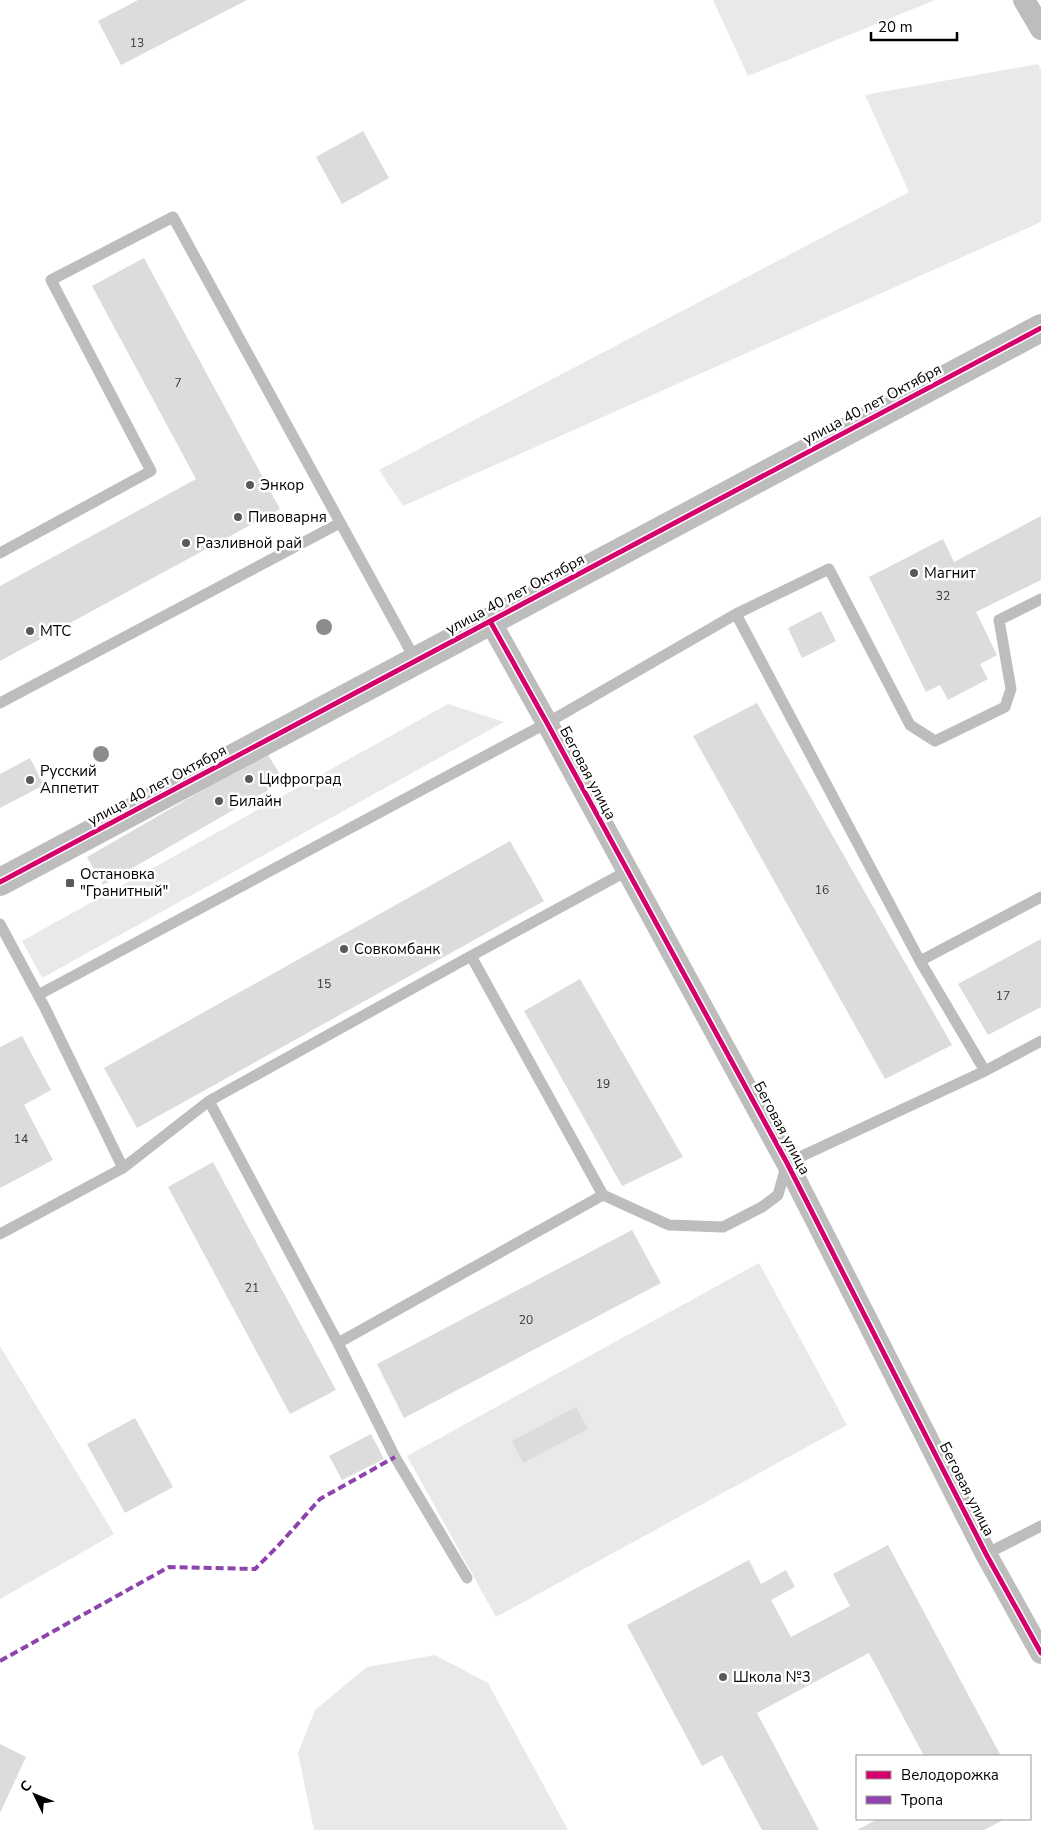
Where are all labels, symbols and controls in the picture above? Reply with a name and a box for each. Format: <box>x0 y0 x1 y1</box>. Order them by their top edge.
scale bar <box>871 10 957 42</box>
text: 20 m <box>878 17 913 37</box>
house number: 13 <box>130 35 144 51</box>
street label: улица 40 лет Октября <box>799 359 945 449</box>
house number: 7 <box>174 375 182 391</box>
place label: Энкор <box>260 475 304 495</box>
marker: Энкор <box>244 479 256 491</box>
place label: Пивоварня <box>248 507 327 527</box>
marker: Пивоварня <box>232 511 244 523</box>
place label: Разливной рай <box>196 533 302 553</box>
marker: Разливной рай <box>180 537 192 549</box>
street label: улица 40 лет Октября <box>442 549 588 639</box>
place label: Магнит <box>924 563 976 583</box>
marker: Магнит <box>908 567 920 579</box>
house number: 32 <box>936 588 950 604</box>
place label: МТС <box>40 621 71 641</box>
marker: МТС <box>24 625 36 637</box>
street label: Беговая улица <box>555 723 621 823</box>
street label: улица 40 лет Октября <box>84 740 230 830</box>
place label: Русский Аппетит <box>40 761 99 798</box>
place label: Цифроград <box>259 769 341 789</box>
marker: Цифроград <box>243 773 255 785</box>
marker: Русский Аппетит <box>24 774 36 786</box>
place label: Билайн <box>229 791 282 811</box>
marker: Билайн <box>213 795 225 807</box>
place label: Остановка "Гранитный" <box>80 864 168 901</box>
marker: Остановка "Гранитный" <box>64 877 76 889</box>
house number: 16 <box>815 882 829 898</box>
place label: Совкомбанк <box>354 939 440 959</box>
marker: Совкомбанк <box>338 943 350 955</box>
house number: 15 <box>317 976 331 992</box>
house number: 17 <box>996 988 1010 1004</box>
house number: 19 <box>596 1076 610 1092</box>
street label: Беговая улица <box>749 1078 815 1178</box>
house number: 14 <box>14 1131 28 1147</box>
house number: 21 <box>245 1280 259 1296</box>
house number: 20 <box>519 1312 533 1328</box>
street label: Беговая улица <box>935 1439 999 1539</box>
place label: Школа №3 <box>733 1667 811 1687</box>
marker: Школа №3 <box>717 1671 729 1683</box>
legend <box>856 1755 1031 1820</box>
text: Велодорожка <box>901 1765 999 1785</box>
north arrow <box>10 1770 60 1820</box>
text: С <box>16 1776 36 1796</box>
text: Тропа <box>901 1790 943 1810</box>

